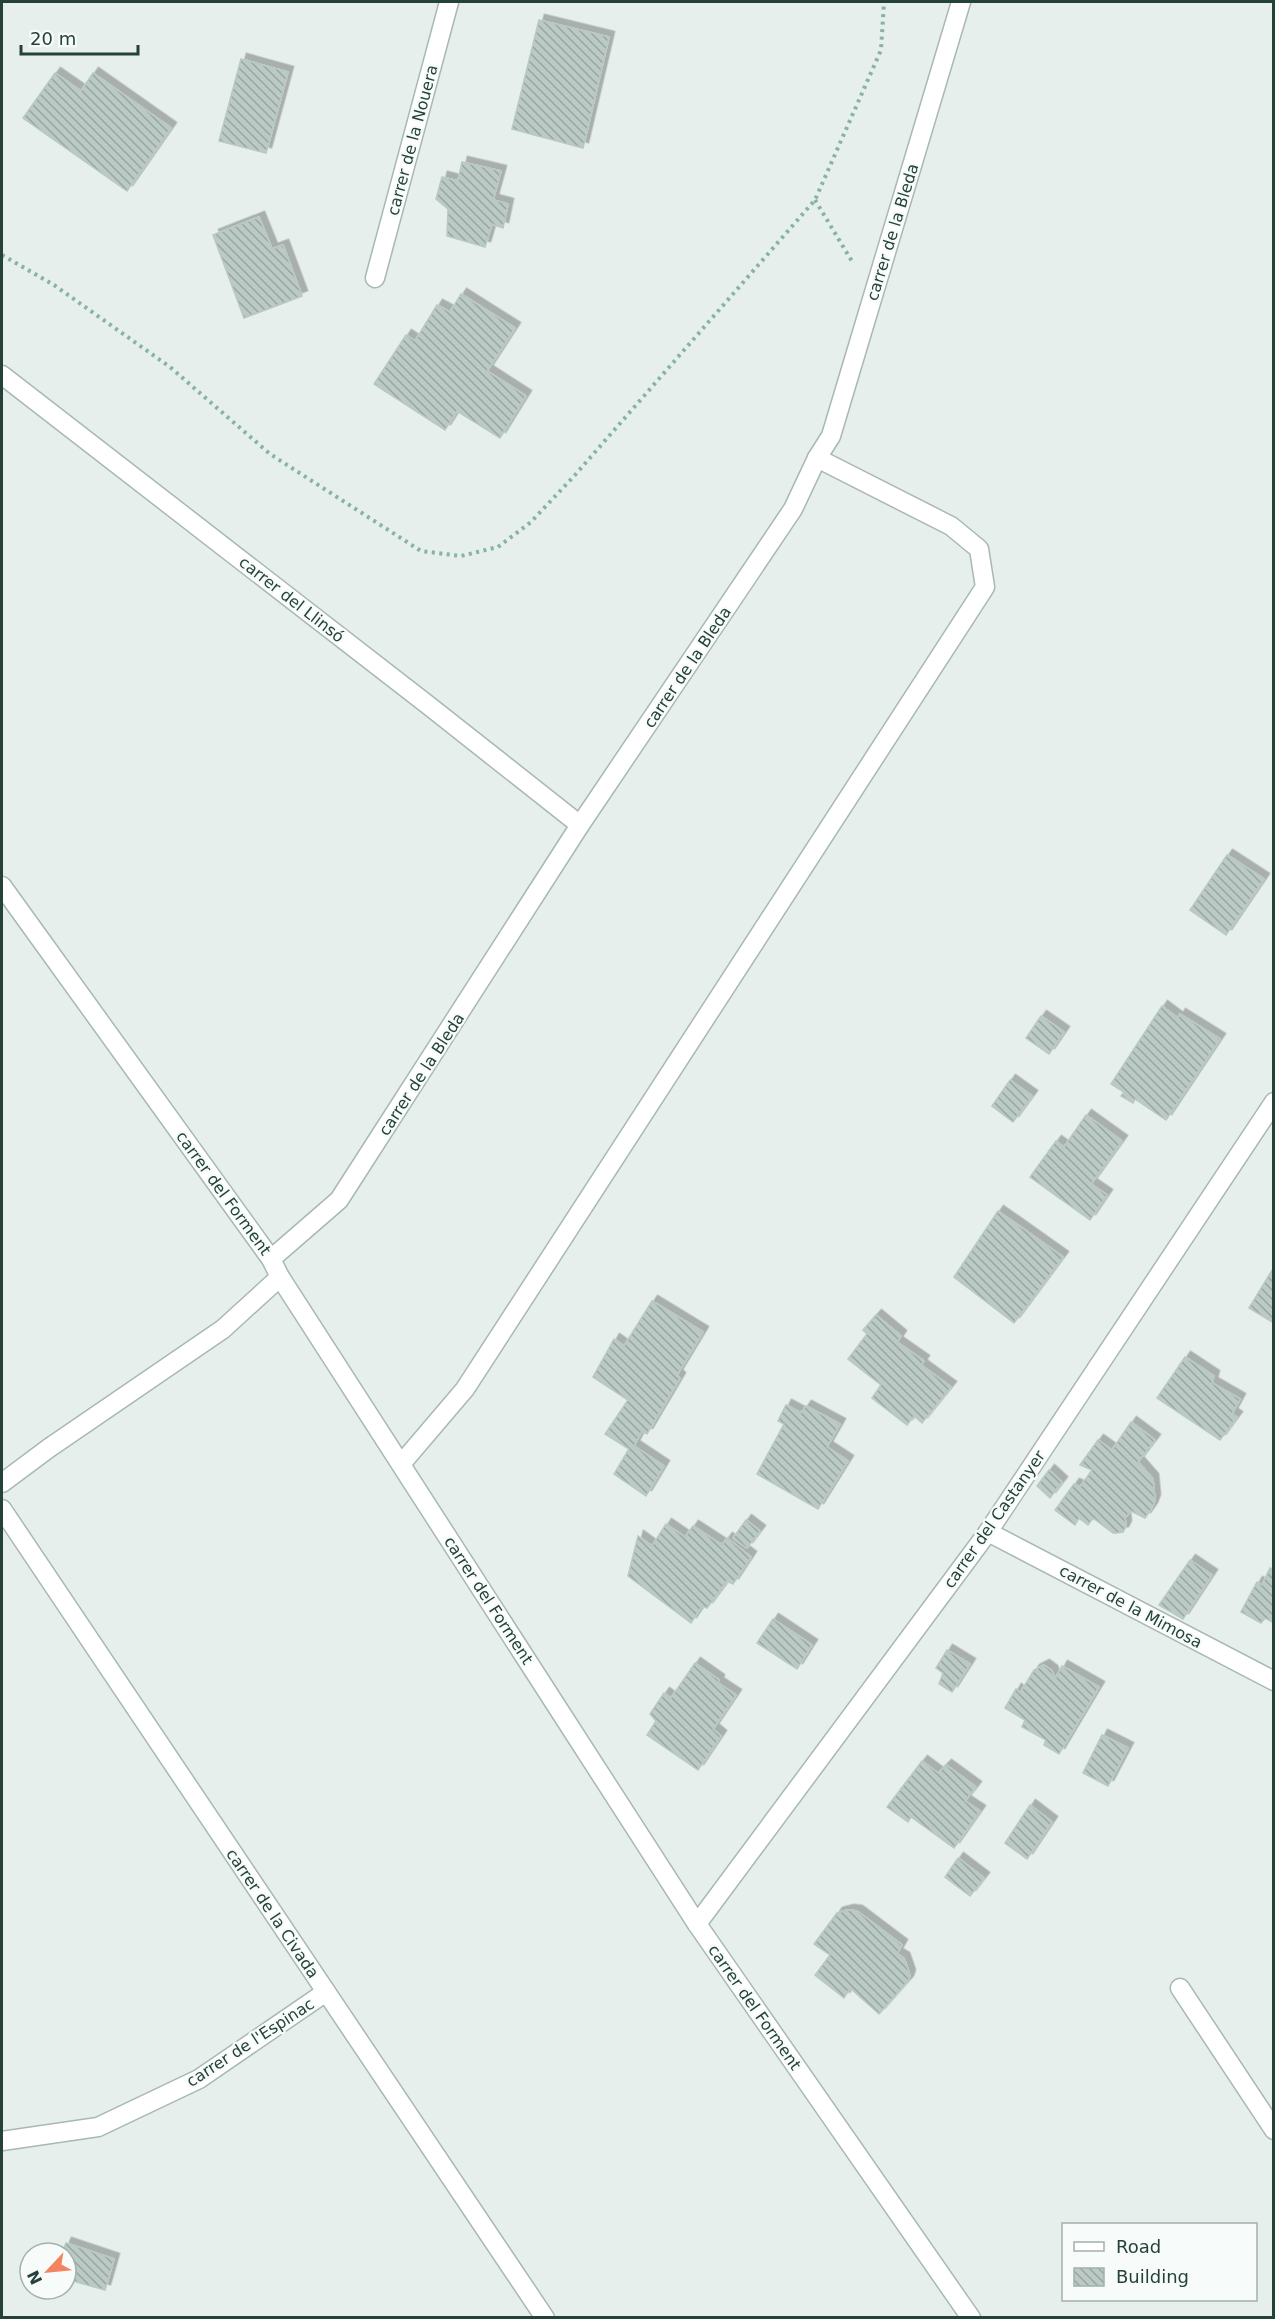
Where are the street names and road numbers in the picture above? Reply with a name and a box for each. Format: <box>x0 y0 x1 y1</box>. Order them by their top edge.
street label: carrer de la Nouera <box>383 63 442 218</box>
street label: carrer de la Bleda <box>863 161 922 303</box>
street label: carrer del Llinsó <box>235 552 348 646</box>
street label: carrer de la Bleda <box>640 603 735 732</box>
street label: carrer de la Bleda <box>375 1009 468 1139</box>
street label: carrer del Forment <box>172 1128 275 1259</box>
street label: carrer del Castanyer <box>940 1446 1049 1592</box>
street label: carrer del Forment <box>440 1533 537 1668</box>
street label: carrer de la Mimosa <box>1056 1561 1205 1652</box>
street label: carrer de la Civada <box>222 1845 323 1982</box>
street label: carrer del Forment <box>704 1941 805 2074</box>
street label: carrer de l'Espinac <box>183 1994 318 2091</box>

